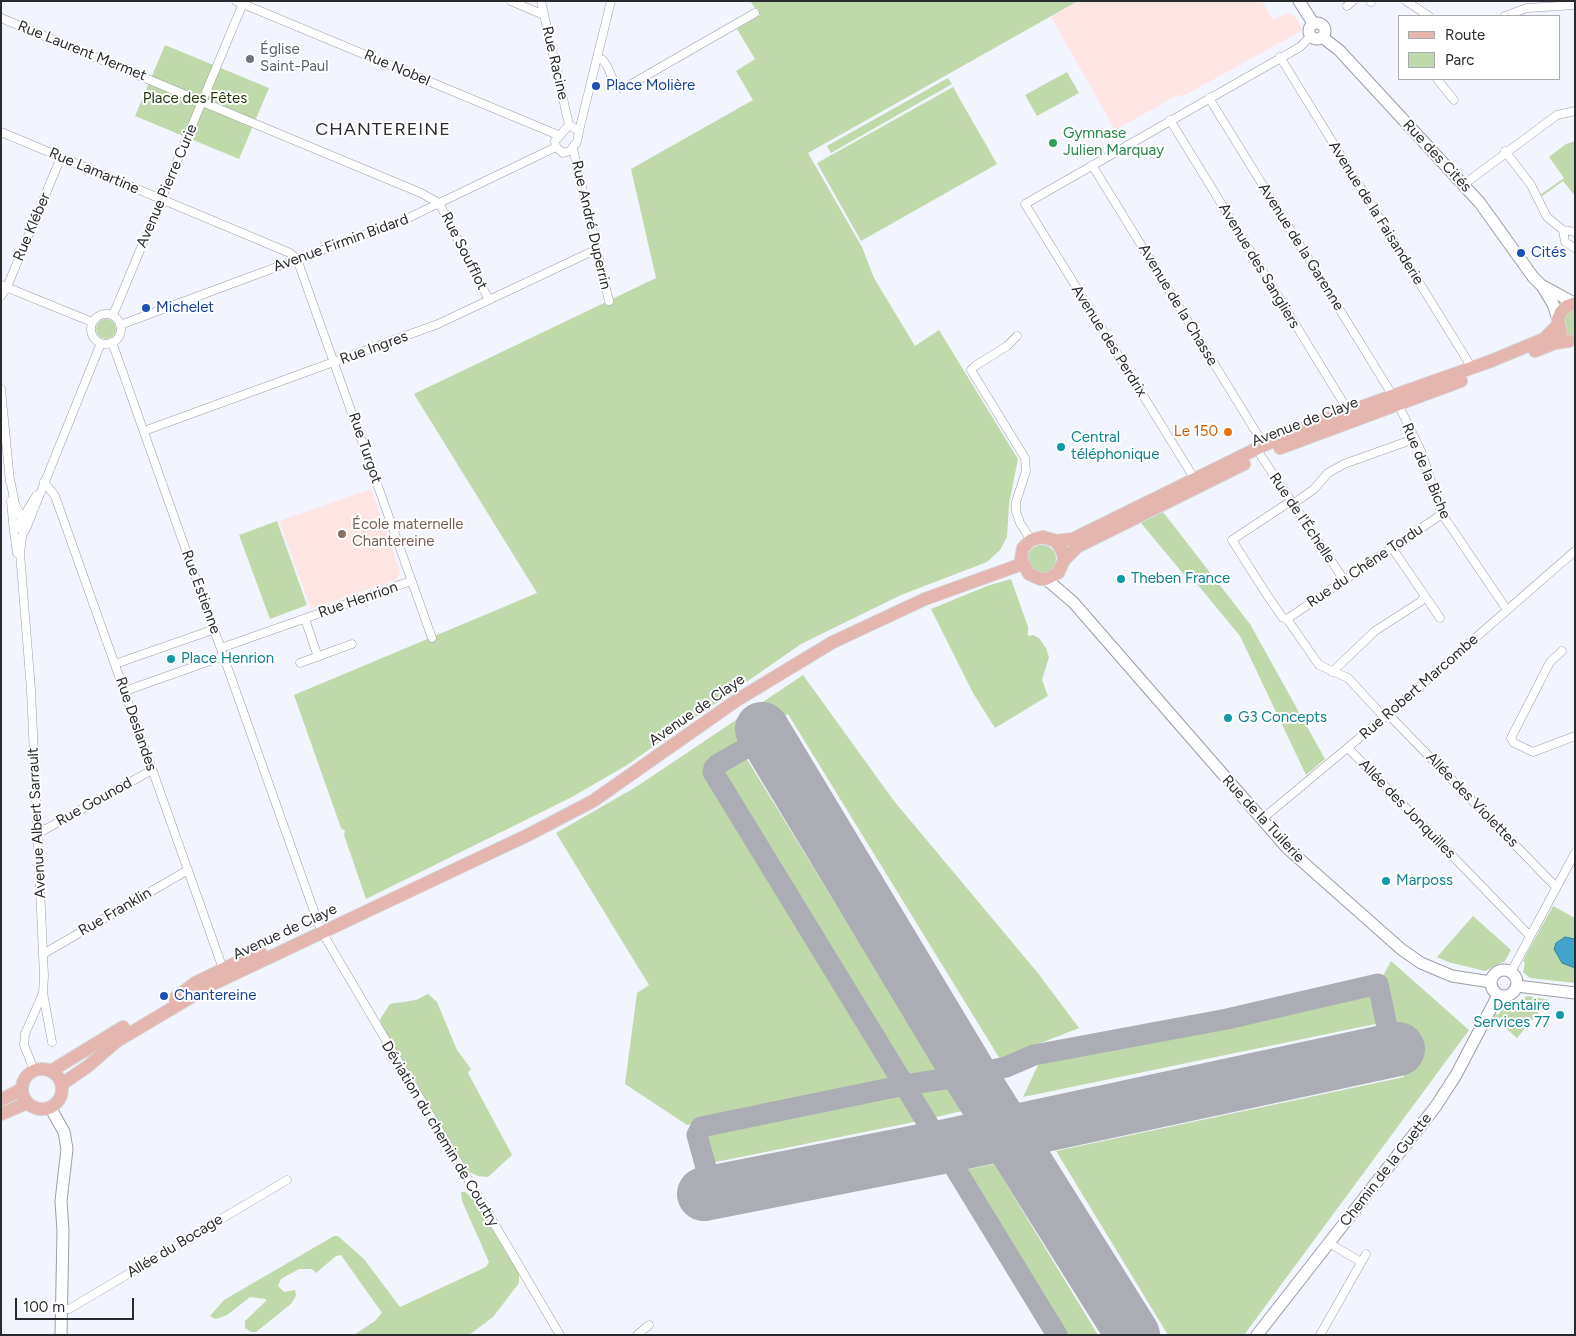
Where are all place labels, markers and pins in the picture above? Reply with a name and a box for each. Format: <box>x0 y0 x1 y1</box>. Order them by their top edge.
place label: Église Saint-Paul <box>260 41 328 76</box>
marker: Église Saint-Paul <box>244 53 256 65</box>
place label: Place Molière <box>606 77 695 95</box>
marker: Place Molière <box>590 80 602 92</box>
place label: Gymnase Julien Marquay <box>1063 125 1164 160</box>
marker: Gymnase Julien Marquay <box>1047 137 1059 149</box>
place label: Cités <box>1531 244 1566 262</box>
marker: Cités <box>1515 247 1527 259</box>
place label: Michelet <box>156 299 214 317</box>
marker: Michelet <box>140 302 152 314</box>
place label: Le 150 <box>1174 423 1218 441</box>
marker: Le 150 <box>1222 426 1234 438</box>
place label: Central téléphonique <box>1071 429 1159 464</box>
marker: Central téléphonique <box>1055 441 1067 453</box>
place label: École maternelle Chantereine <box>352 516 464 551</box>
marker: École maternelle Chantereine <box>336 528 348 540</box>
place label: Theben France <box>1131 570 1230 588</box>
marker: Theben France <box>1115 573 1127 585</box>
place label: Place Henrion <box>181 650 274 668</box>
marker: Place Henrion <box>165 653 177 665</box>
place label: G3 Concepts <box>1238 709 1327 727</box>
marker: G3 Concepts <box>1222 712 1234 724</box>
place label: Marposs <box>1396 872 1453 890</box>
marker: Marposs <box>1380 875 1392 887</box>
place label: Chantereine <box>174 987 256 1005</box>
marker: Chantereine <box>158 990 170 1002</box>
place label: Dentaire Services 77 <box>1473 997 1550 1032</box>
marker: Dentaire Services 77 <box>1554 1009 1566 1021</box>

